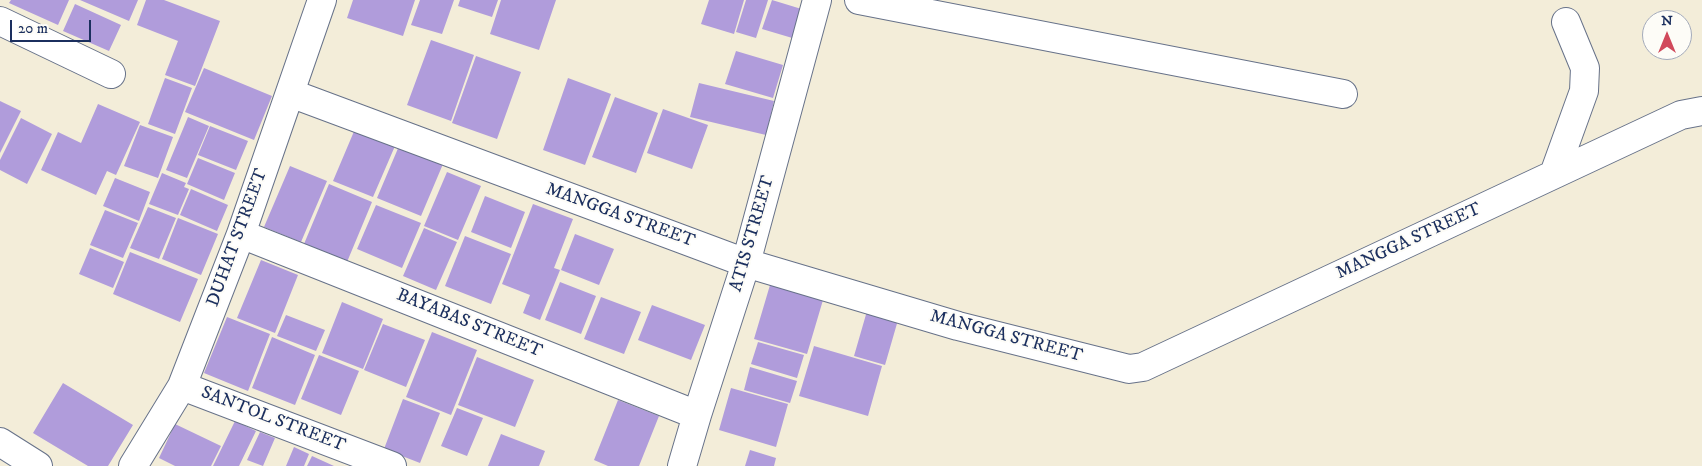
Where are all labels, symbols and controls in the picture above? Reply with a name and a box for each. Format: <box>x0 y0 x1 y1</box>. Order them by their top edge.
scale bar <box>12 10 94 42</box>
north arrow <box>1642 10 1692 60</box>
text: N <box>1661 12 1673 30</box>
text: 20 m <box>18 19 48 38</box>
street label: DUHAT STREET <box>203 166 273 310</box>
street label: ATIS STREET <box>726 174 780 294</box>
street label: MANGGA STREET <box>542 179 698 253</box>
street label: MANGGA STREET <box>1333 199 1485 285</box>
street label: BAYABAS STREET <box>393 285 545 363</box>
street label: MANGGA STREET <box>927 306 1085 368</box>
street label: SANTOL STREET <box>198 383 348 457</box>

